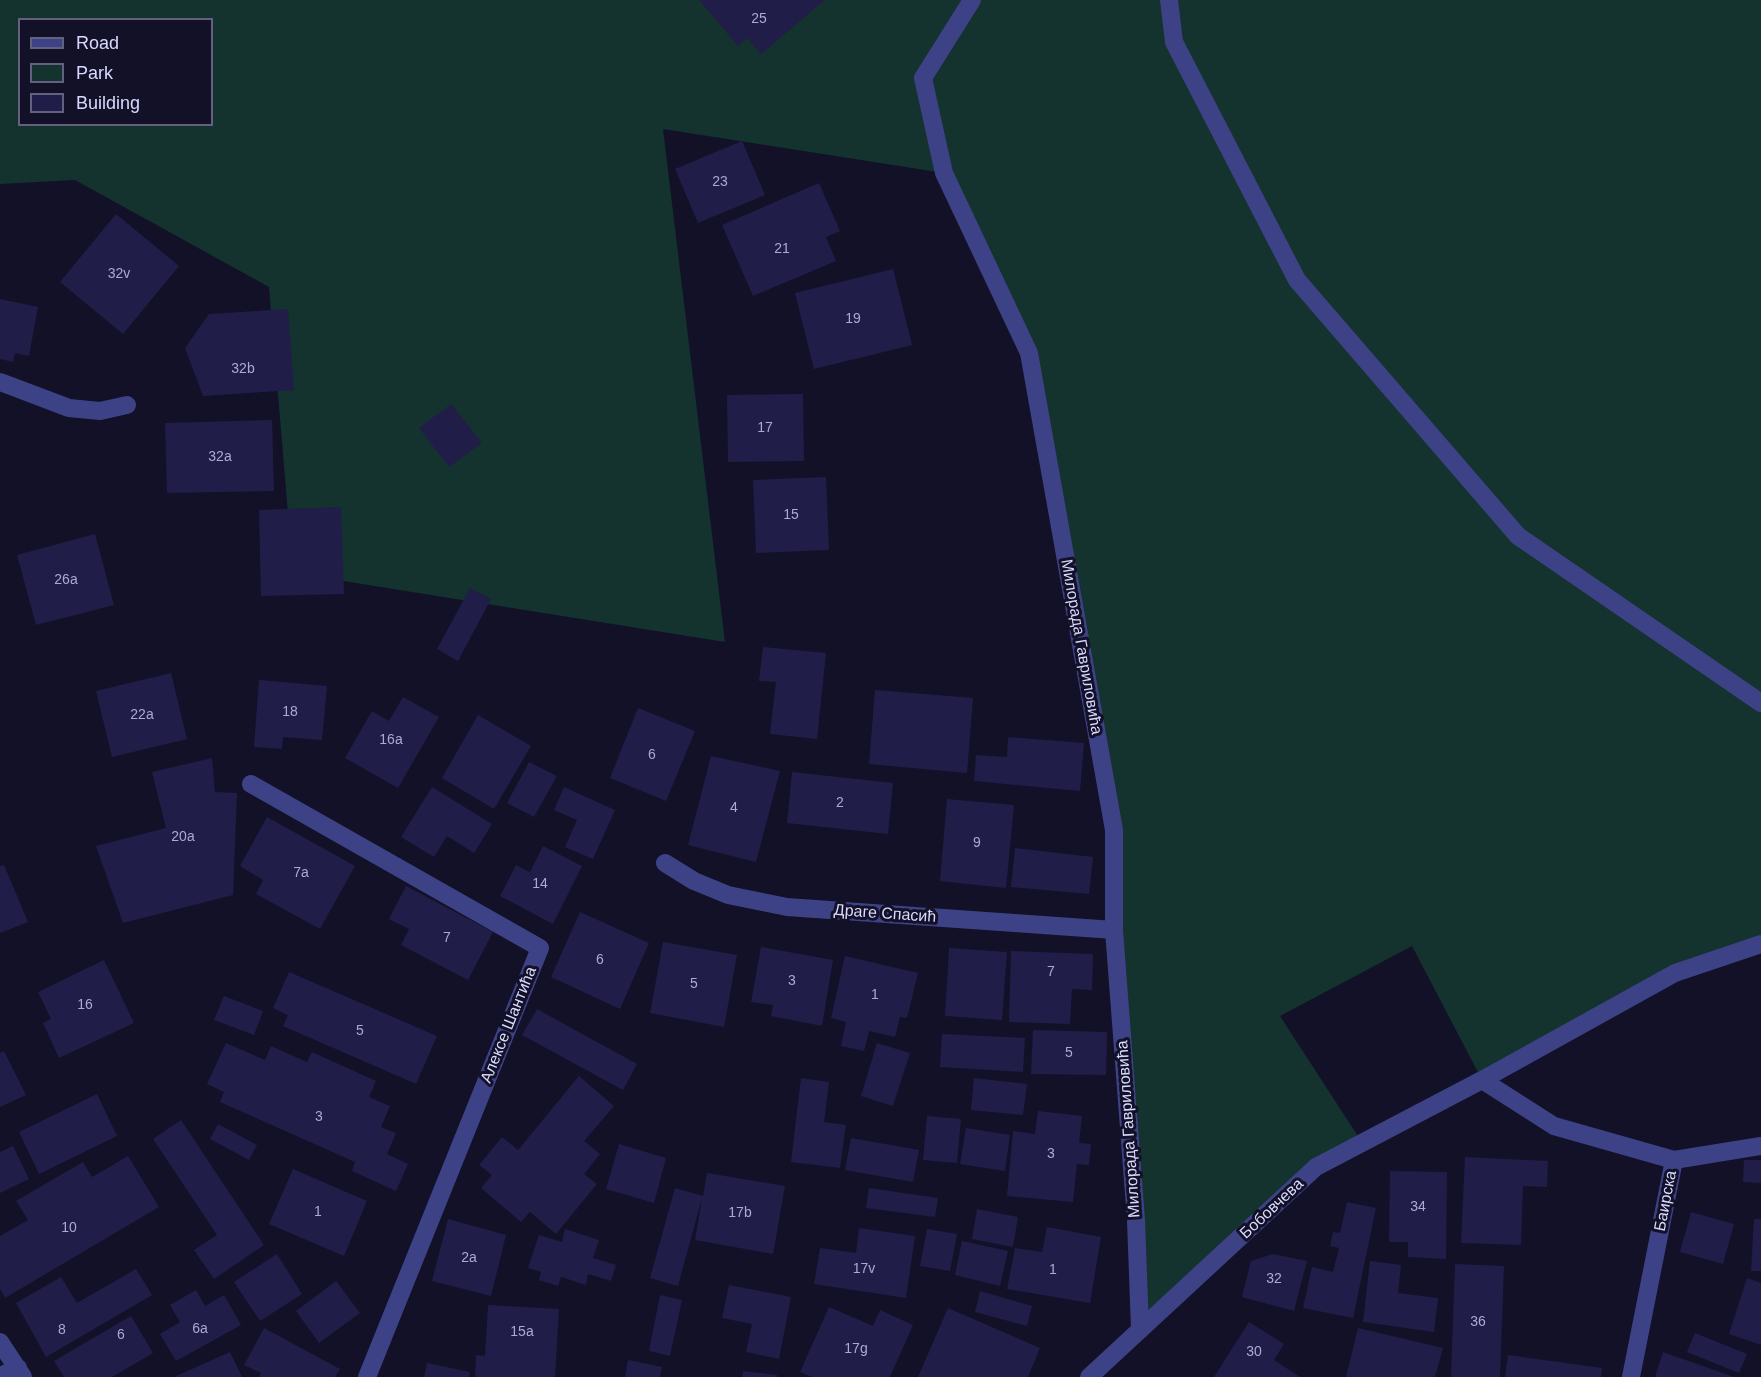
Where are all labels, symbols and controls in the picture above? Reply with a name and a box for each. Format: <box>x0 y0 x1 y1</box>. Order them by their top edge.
house number: 25 <box>751 11 767 27</box>
legend <box>18 18 213 126</box>
text: Road <box>76 33 119 53</box>
text: Park <box>76 63 113 83</box>
text: Building <box>76 93 140 113</box>
house number: 23 <box>712 174 728 190</box>
house number: 21 <box>774 241 790 257</box>
house number: 32v <box>108 266 130 282</box>
house number: 19 <box>845 311 861 327</box>
house number: 32b <box>231 361 255 377</box>
house number: 17 <box>757 420 773 436</box>
house number: 32a <box>208 449 232 465</box>
house number: 15 <box>783 507 799 523</box>
street label: Милорада Гавриловића <box>1056 558 1106 736</box>
house number: 26a <box>54 572 78 588</box>
house number: 18 <box>282 704 298 720</box>
house number: 22a <box>130 707 154 723</box>
house number: 16a <box>379 732 403 748</box>
house number: 6 <box>648 747 656 763</box>
house number: 2 <box>836 795 844 811</box>
house number: 4 <box>730 800 738 816</box>
house number: 20a <box>171 829 195 845</box>
house number: 9 <box>973 835 981 851</box>
house number: 7a <box>293 865 309 881</box>
house number: 14 <box>532 876 548 892</box>
street label: Драге Спасић <box>833 901 937 927</box>
house number: 7 <box>443 930 451 946</box>
house number: 6 <box>596 952 604 968</box>
street label: Алексе Шантића <box>477 964 541 1086</box>
house number: 7 <box>1047 964 1055 980</box>
house number: 3 <box>788 973 796 989</box>
house number: 5 <box>690 976 698 992</box>
house number: 1 <box>871 987 879 1003</box>
house number: 16 <box>77 997 93 1013</box>
house number: 5 <box>356 1023 364 1039</box>
street label: Милорада Гавриловића <box>1113 1040 1145 1218</box>
house number: 5 <box>1065 1045 1073 1061</box>
house number: 3 <box>315 1109 323 1125</box>
house number: 3 <box>1047 1146 1055 1162</box>
street label: Баирска <box>1651 1169 1681 1233</box>
street label: Бобовчева <box>1236 1175 1308 1243</box>
house number: 34 <box>1410 1199 1426 1215</box>
house number: 1 <box>314 1204 322 1220</box>
house number: 17b <box>728 1205 752 1221</box>
house number: 10 <box>61 1220 77 1236</box>
house number: 2a <box>461 1250 477 1266</box>
house number: 17v <box>853 1261 875 1277</box>
house number: 1 <box>1049 1262 1057 1278</box>
house number: 32 <box>1266 1271 1282 1287</box>
house number: 36 <box>1470 1314 1486 1330</box>
house number: 6a <box>192 1321 208 1337</box>
house number: 8 <box>58 1322 66 1338</box>
house number: 15a <box>510 1324 534 1340</box>
house number: 6 <box>117 1327 125 1343</box>
house number: 17g <box>844 1341 868 1357</box>
house number: 30 <box>1246 1344 1262 1360</box>

